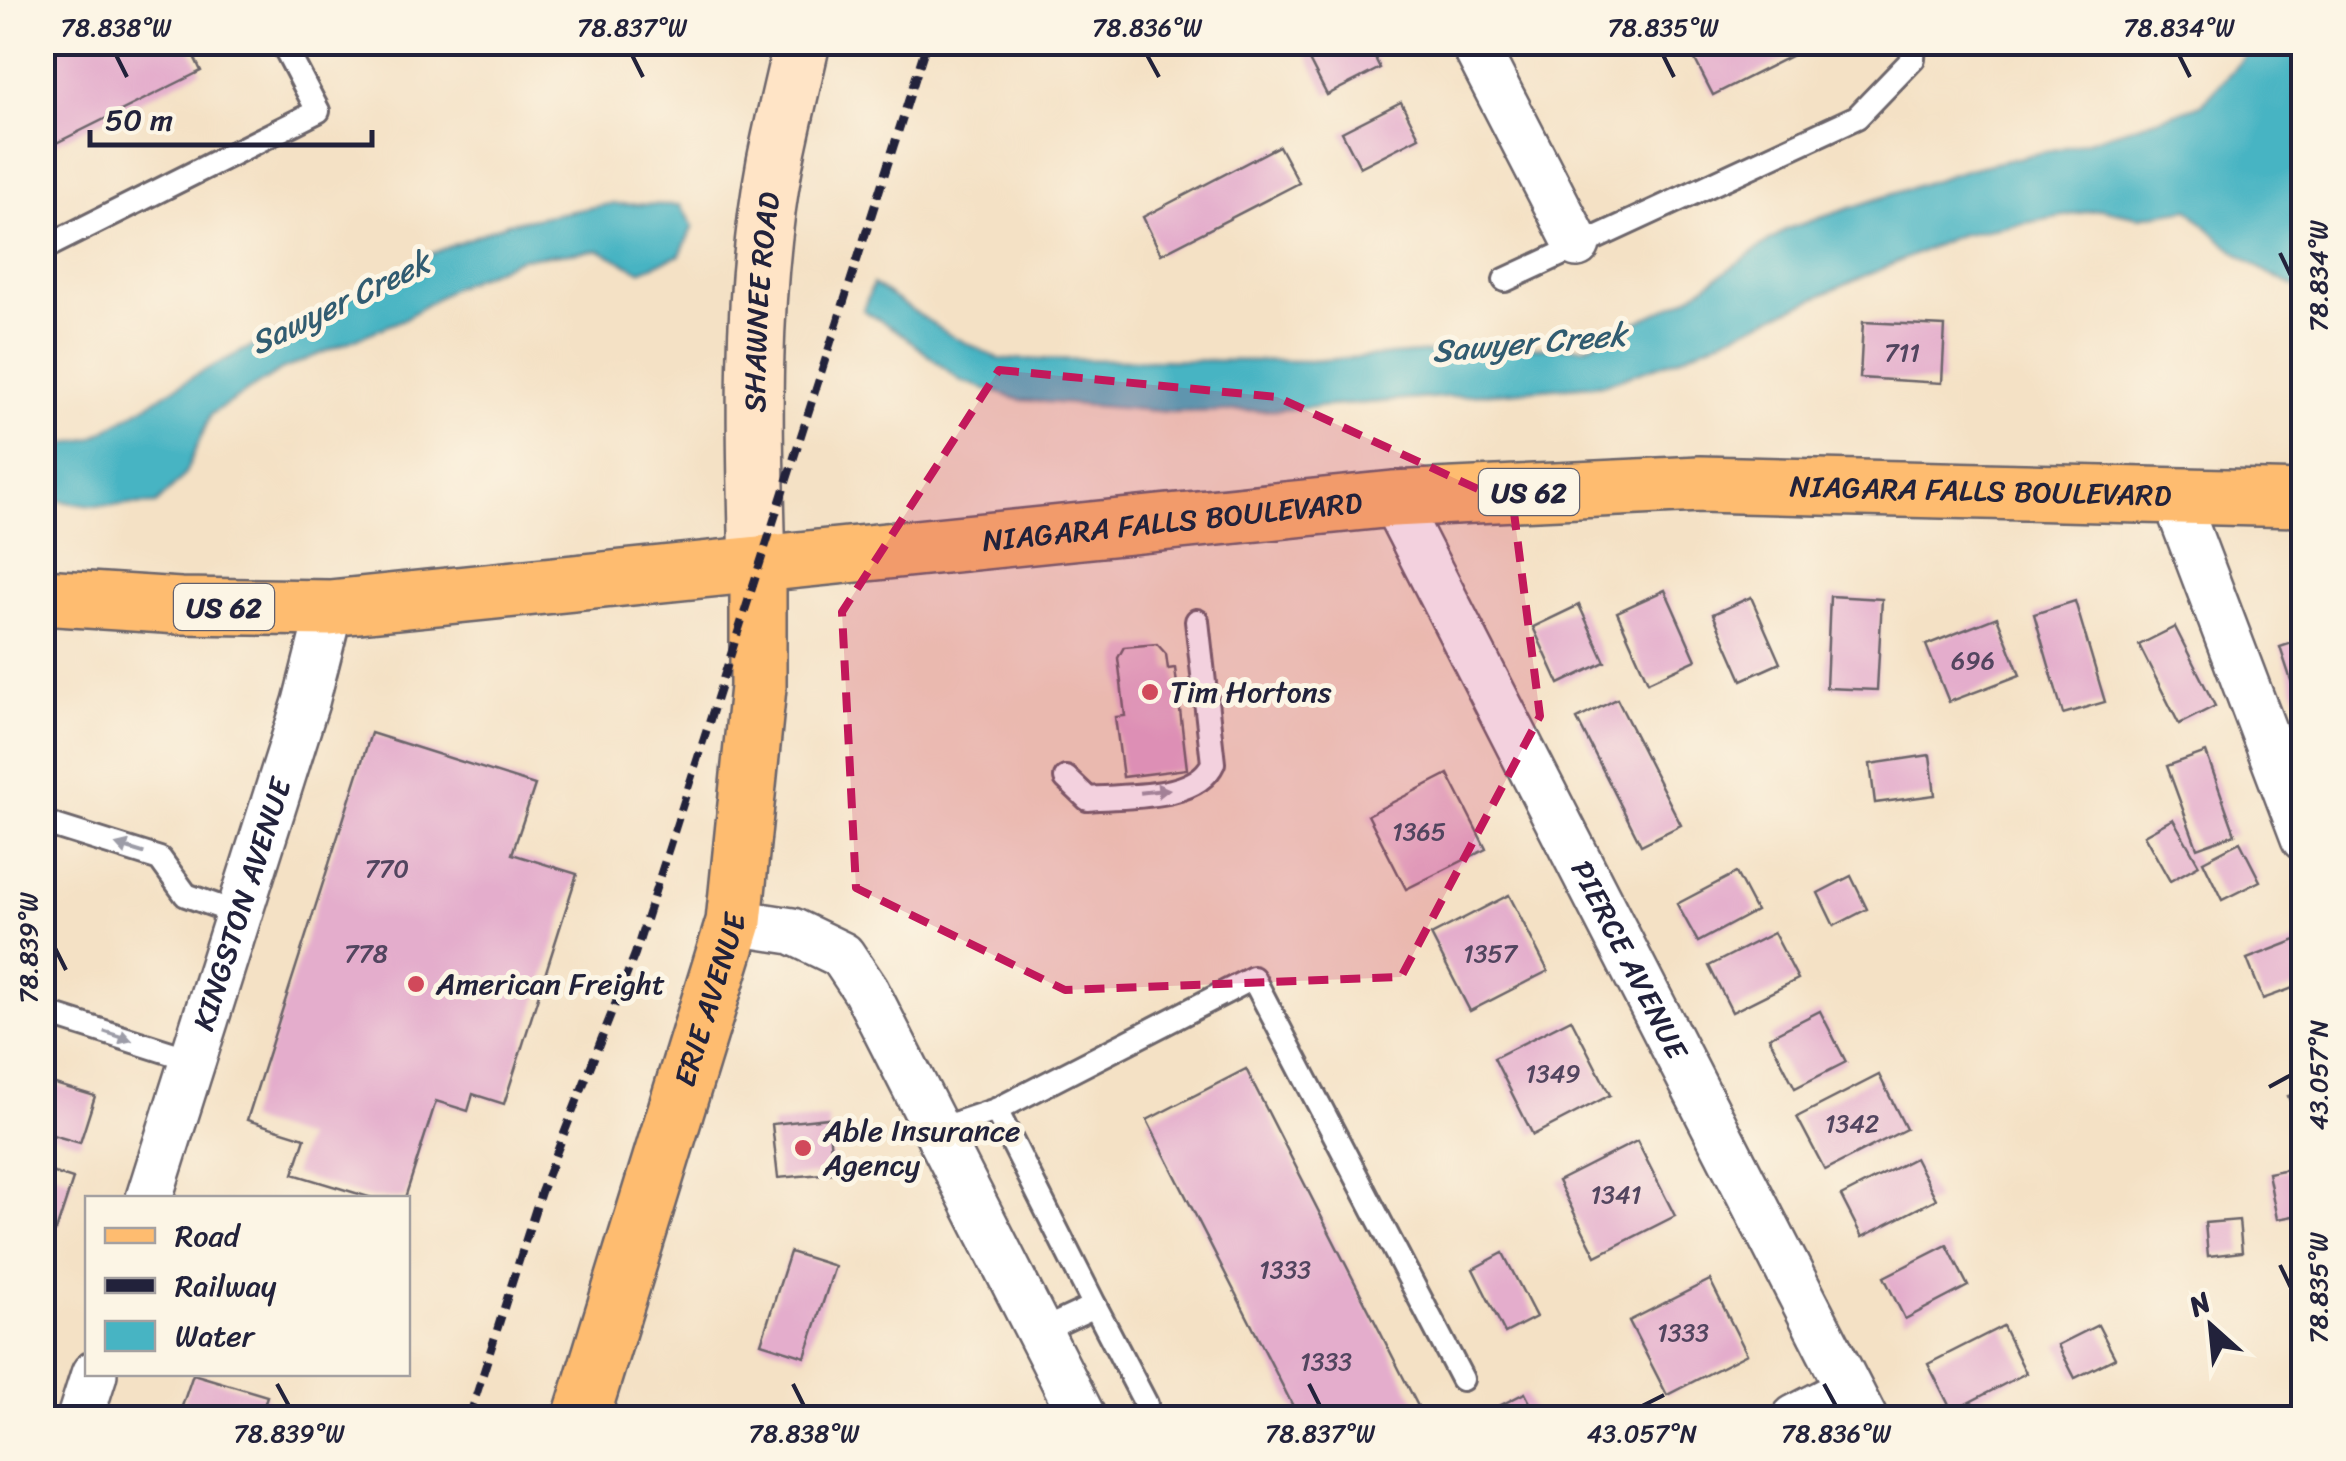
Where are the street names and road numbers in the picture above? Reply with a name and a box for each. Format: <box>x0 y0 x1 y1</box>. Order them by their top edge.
street label: SHAWNEE ROAD <box>728 188 796 413</box>
street label: NIAGARA FALLS BOULEVARD <box>1789 459 2172 523</box>
road number: US 62 <box>1479 469 1579 515</box>
street label: NIAGARA FALLS BOULEVARD <box>980 475 1365 568</box>
road number: US 62 <box>174 584 274 630</box>
street label: KINGSTON AVENUE <box>177 769 308 1038</box>
street label: PIERCE AVENUE <box>1555 851 1704 1072</box>
street label: ERIE AVENUE <box>658 908 762 1093</box>

